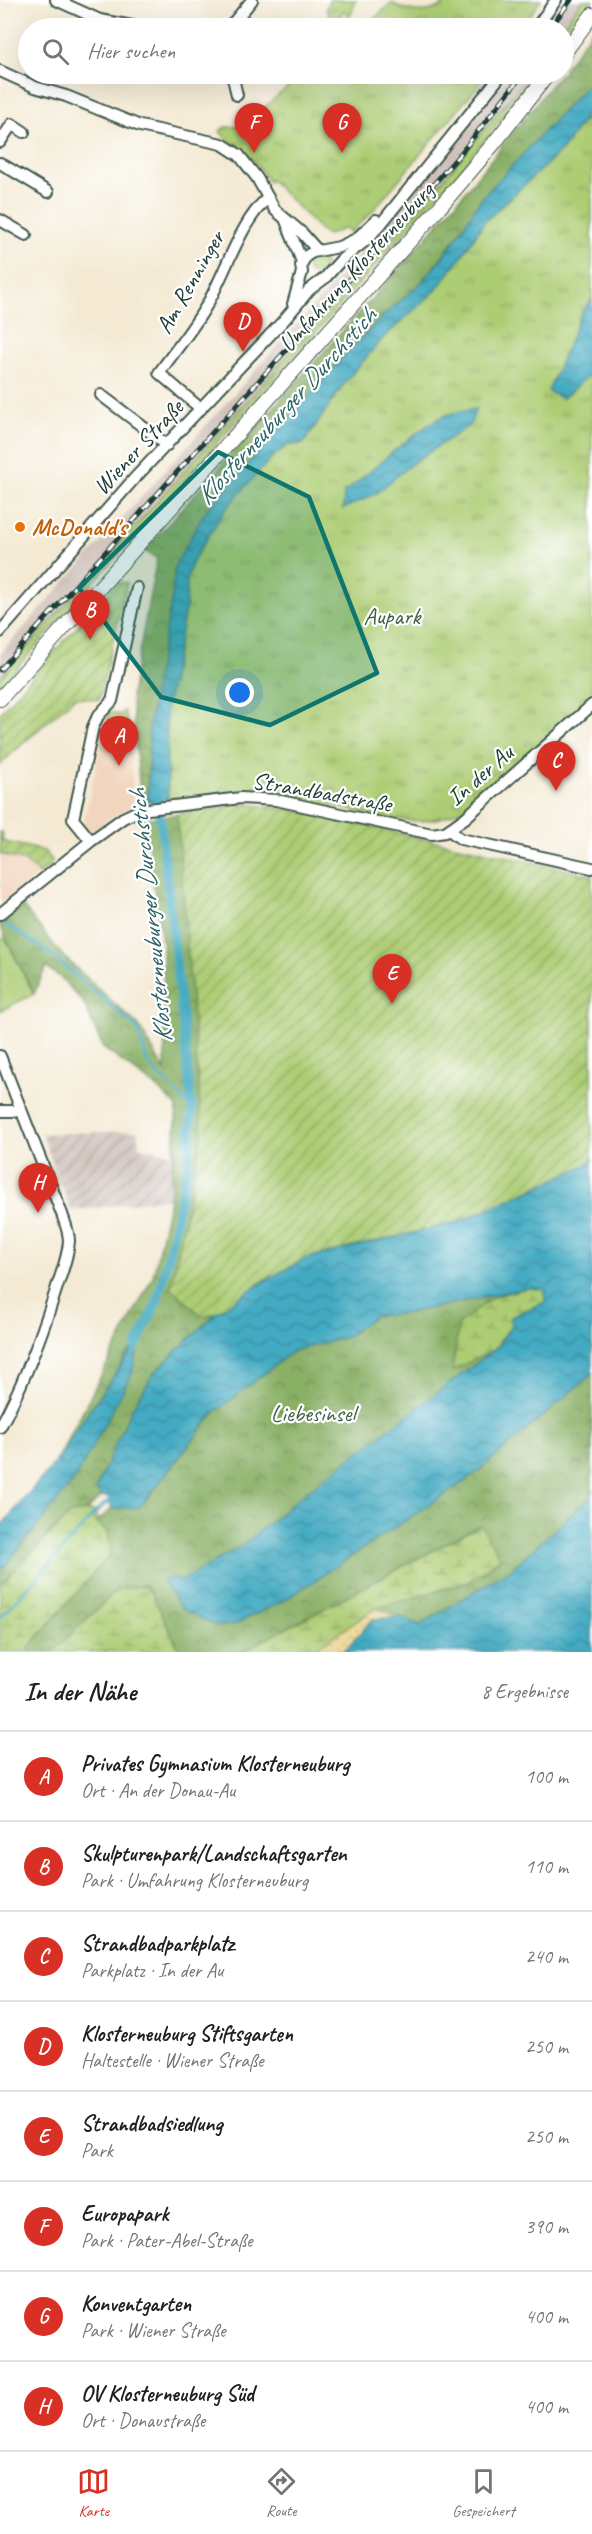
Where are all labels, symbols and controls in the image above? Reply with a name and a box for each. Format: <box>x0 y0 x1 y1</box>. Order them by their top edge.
search box <box>18 18 574 84</box>
icon: search <box>39 35 72 68</box>
text: Hier suchen <box>87 37 175 65</box>
pin: F <box>234 104 274 153</box>
pin: G <box>322 104 362 153</box>
street label: Umfahrung Klosterneuburg <box>272 174 442 358</box>
street label: Am Renninger <box>149 223 233 339</box>
water label: Klosterneuburger Durchstich <box>189 301 383 511</box>
pin: D <box>224 302 262 352</box>
street label: Wiener Straße <box>86 392 191 501</box>
place label: McDonald's <box>32 512 130 542</box>
marker: McDonald's <box>13 520 27 534</box>
pin: B <box>70 590 110 640</box>
park label: Aupark <box>364 601 423 631</box>
your location <box>225 678 254 707</box>
pin: A <box>100 716 138 766</box>
street label: In der Au <box>441 737 521 812</box>
pin: C <box>536 742 576 791</box>
street label: Strandbadstraße <box>250 765 396 819</box>
water label: Klosterneuburger Durchstich <box>120 786 180 1044</box>
pin: E <box>372 954 412 1004</box>
pin: H <box>18 1164 57 1213</box>
park label: Liebesinsel <box>271 1398 359 1428</box>
text: In der Nähe <box>24 1675 136 1708</box>
text: 8 Ergebnisse <box>481 1679 568 1704</box>
text: Privates Gymnasium Klosterneuburg <box>81 1750 349 1778</box>
text: A <box>38 1764 49 1789</box>
text: 100 m <box>525 1764 568 1789</box>
text: Ort · An der Donau-Au <box>81 1778 235 1803</box>
text: Skulpturenpark/Landschaftsgarten <box>81 1840 347 1868</box>
text: B <box>38 1854 49 1879</box>
text: 110 m <box>525 1854 568 1879</box>
text: Park · Umfahrung Klosterneuburg <box>81 1868 308 1893</box>
text: Strandbadparkplatz <box>81 1930 234 1958</box>
text: C <box>39 1944 48 1969</box>
text: 240 m <box>525 1944 568 1969</box>
text: Parkplatz · In der Au <box>81 1958 224 1983</box>
text: Klosterneuburg Stiftsgarten <box>81 2020 293 2048</box>
text: D <box>38 2034 49 2059</box>
text: 250 m <box>525 2034 568 2059</box>
text: Haltestelle · Wiener Straße <box>81 2048 264 2073</box>
text: Strandbadsiedlung <box>81 2110 222 2138</box>
text: E <box>38 2124 49 2149</box>
text: 250 m <box>525 2124 568 2149</box>
text: Park <box>81 2138 113 2163</box>
text: Europapark <box>81 2200 169 2228</box>
text: F <box>39 2214 48 2239</box>
text: 390 m <box>525 2214 568 2239</box>
text: Park · Pater-Abel-Straße <box>81 2228 252 2253</box>
text: Konventgarten <box>81 2290 191 2318</box>
text: G <box>39 2304 48 2329</box>
text: 400 m <box>525 2304 568 2329</box>
text: Park · Wiener Straße <box>81 2318 226 2343</box>
text: OV Klosterneuburg Süd <box>81 2380 254 2408</box>
text: H <box>38 2394 49 2419</box>
text: 400 m <box>525 2394 568 2419</box>
text: Ort · Donaustraße <box>81 2408 205 2433</box>
tab: Karte <box>77 2465 110 2521</box>
tab: Route <box>265 2465 298 2521</box>
tab: Gespeichert <box>452 2465 515 2521</box>

